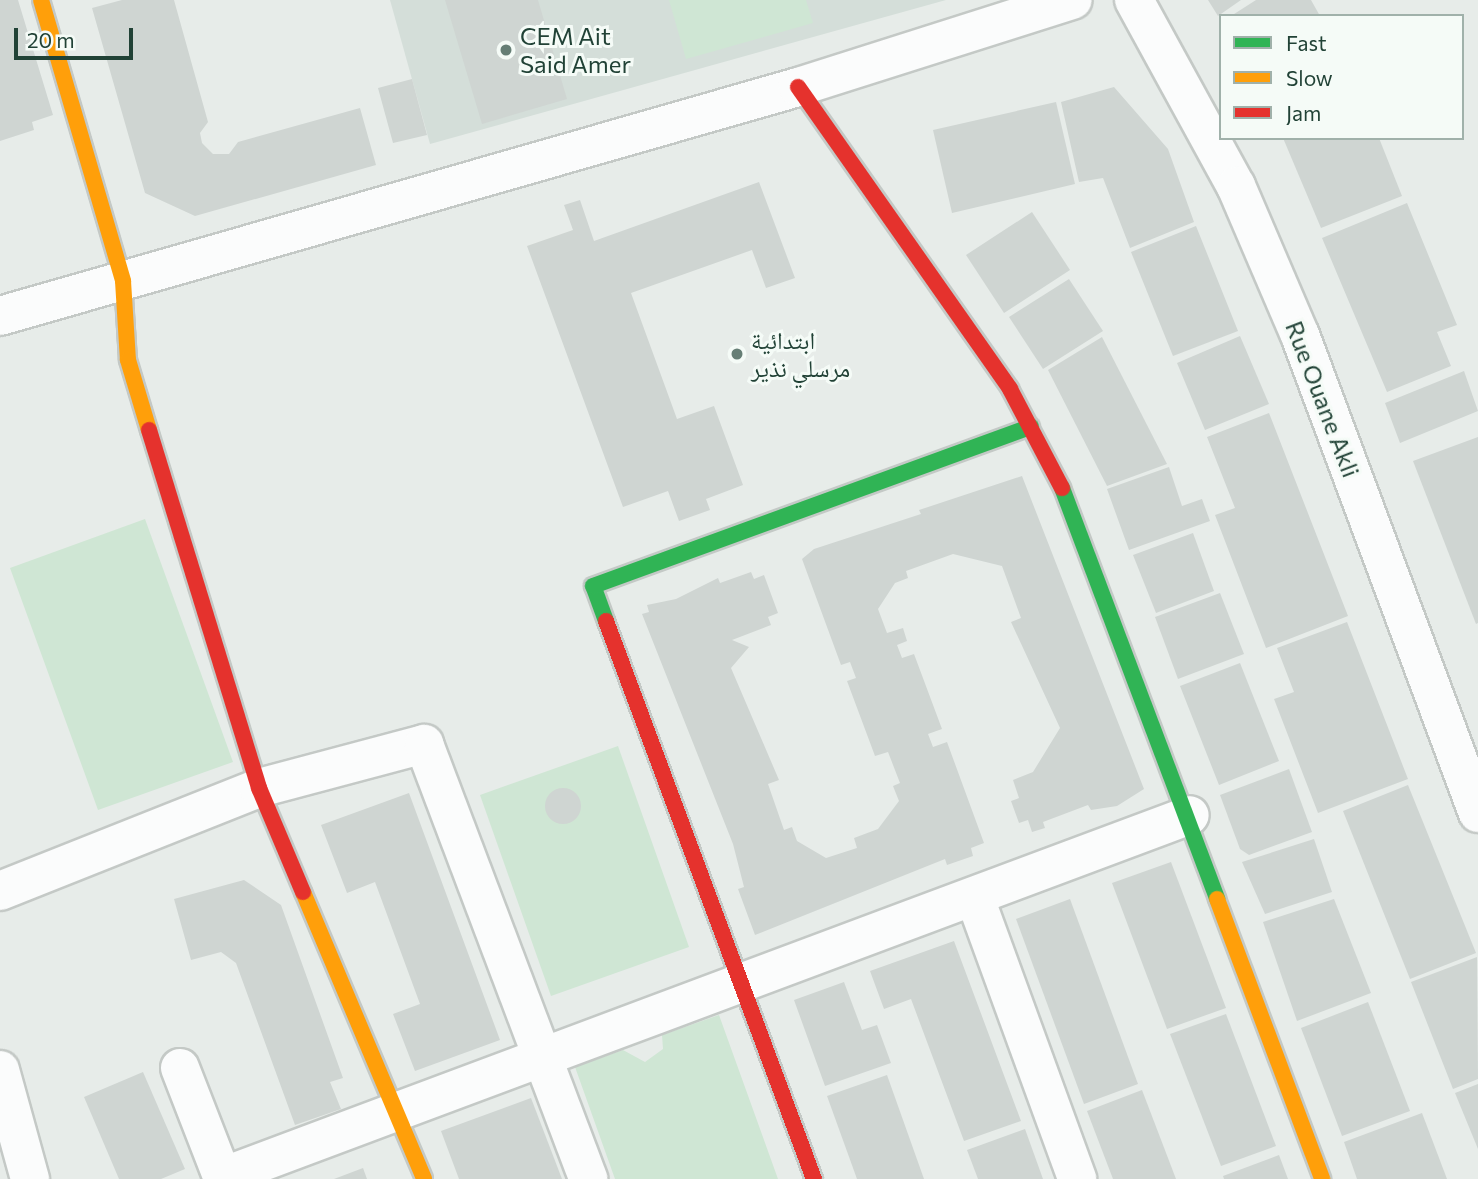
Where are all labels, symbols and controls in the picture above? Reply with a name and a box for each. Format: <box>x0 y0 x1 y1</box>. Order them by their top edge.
scale bar <box>18 14 136 58</box>
legend <box>1219 14 1464 140</box>
place label: CEM Ait Said Amer <box>520 22 631 78</box>
text: 20 m <box>27 27 75 52</box>
text: Fast <box>1286 30 1327 55</box>
marker: CEM Ait Said Amer <box>498 42 514 58</box>
text: Slow <box>1286 65 1333 90</box>
text: Jam <box>1286 100 1321 125</box>
street label: Rue Ouane Akli <box>1280 317 1366 481</box>
place label: ابتدائية مرسلي نذير <box>751 326 850 382</box>
marker: ابتدائية مرسلي نذير <box>729 346 745 362</box>

